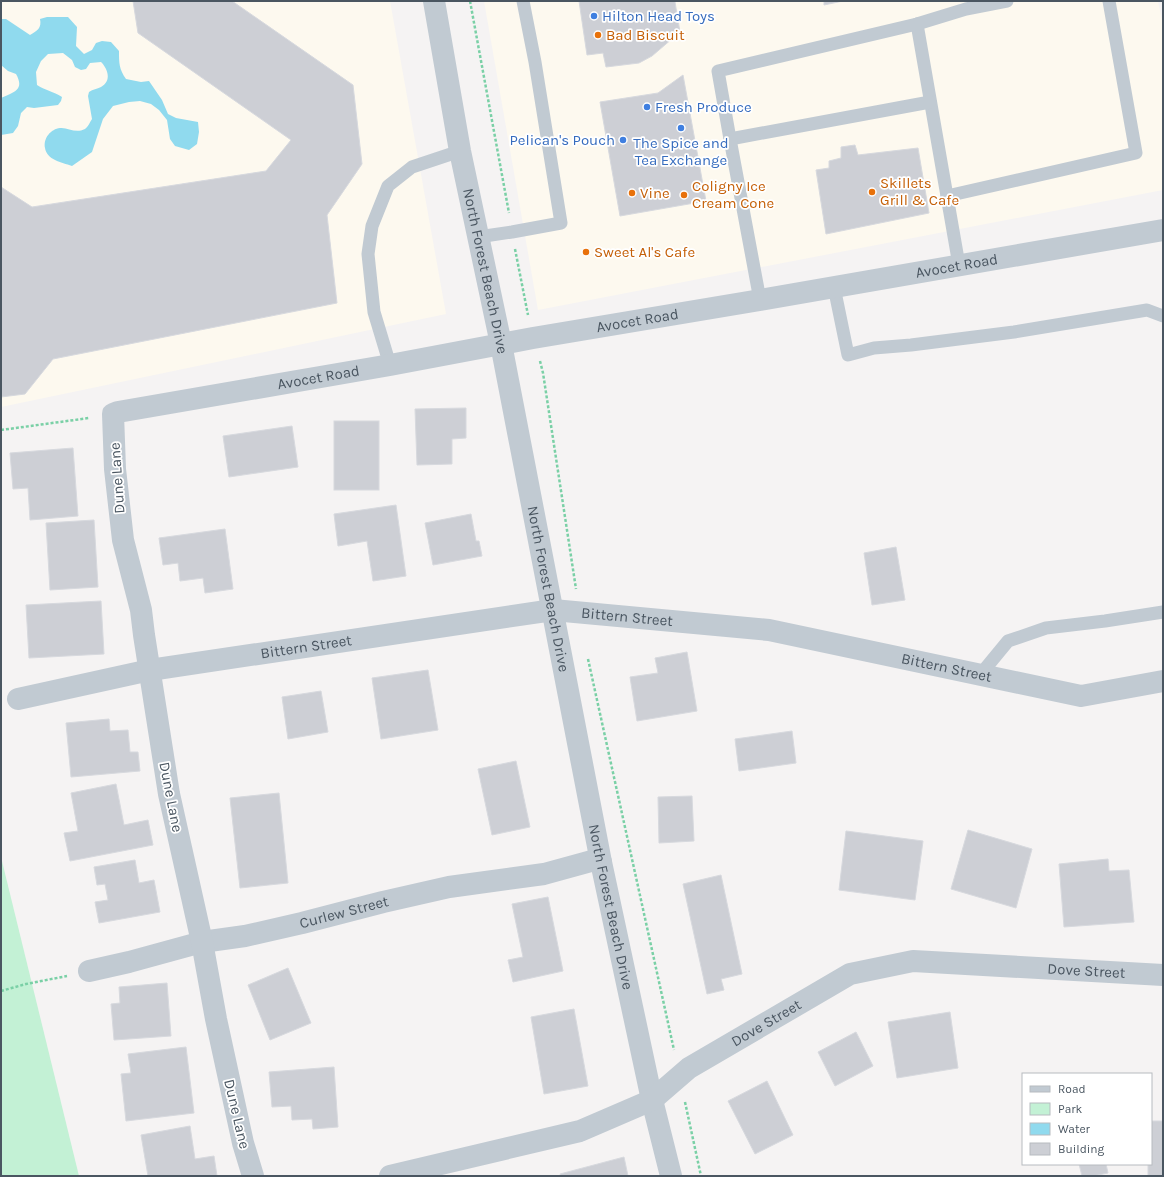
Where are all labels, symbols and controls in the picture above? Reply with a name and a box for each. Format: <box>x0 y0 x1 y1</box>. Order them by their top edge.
place label: Hilton Head Toys <box>602 7 715 25</box>
marker: Hilton Head Toys <box>589 11 599 21</box>
place label: Bad Biscuit <box>606 26 685 44</box>
marker: Bad Biscuit <box>593 30 603 40</box>
place label: Fresh Produce <box>655 98 752 116</box>
marker: Fresh Produce <box>642 102 652 112</box>
marker: The Spice and Tea Exchange <box>676 123 686 133</box>
place label: Pelican's Pouch <box>509 131 615 149</box>
place label: The Spice and Tea Exchange <box>633 134 729 169</box>
marker: Pelican's Pouch <box>618 135 628 145</box>
place label: Skillets Grill & Cafe <box>880 174 959 209</box>
place label: Coligny Ice Cream Cone <box>692 177 774 212</box>
place label: Vine <box>640 184 670 202</box>
street label: North Forest Beach Drive <box>459 187 512 355</box>
marker: Skillets Grill & Cafe <box>867 187 877 197</box>
marker: Vine <box>627 188 637 198</box>
marker: Coligny Ice Cream Cone <box>679 190 689 200</box>
place label: Sweet Al's Cafe <box>594 243 695 261</box>
marker: Sweet Al's Cafe <box>581 247 591 257</box>
street label: Avocet Road <box>914 250 999 282</box>
street label: Avocet Road <box>595 305 680 336</box>
street label: Avocet Road <box>276 361 361 393</box>
street label: Dune Lane <box>106 442 128 514</box>
street label: North Forest Beach Drive <box>523 504 573 674</box>
street label: Bittern Street <box>580 604 674 630</box>
street label: Bittern Street <box>259 631 353 662</box>
street label: Bittern Street <box>900 649 994 686</box>
street label: Dune Lane <box>155 760 187 834</box>
street label: North Forest Beach Drive <box>585 822 637 991</box>
street label: Curlew Street <box>298 892 391 932</box>
street label: Dove Street <box>1047 960 1126 982</box>
street label: Dove Street <box>728 995 805 1050</box>
legend <box>1022 1073 1152 1165</box>
street label: Dune Lane <box>220 1077 254 1151</box>
text: Road <box>1058 1082 1086 1096</box>
text: Park <box>1058 1102 1083 1116</box>
text: Water <box>1058 1122 1091 1136</box>
text: Building <box>1058 1142 1105 1156</box>

